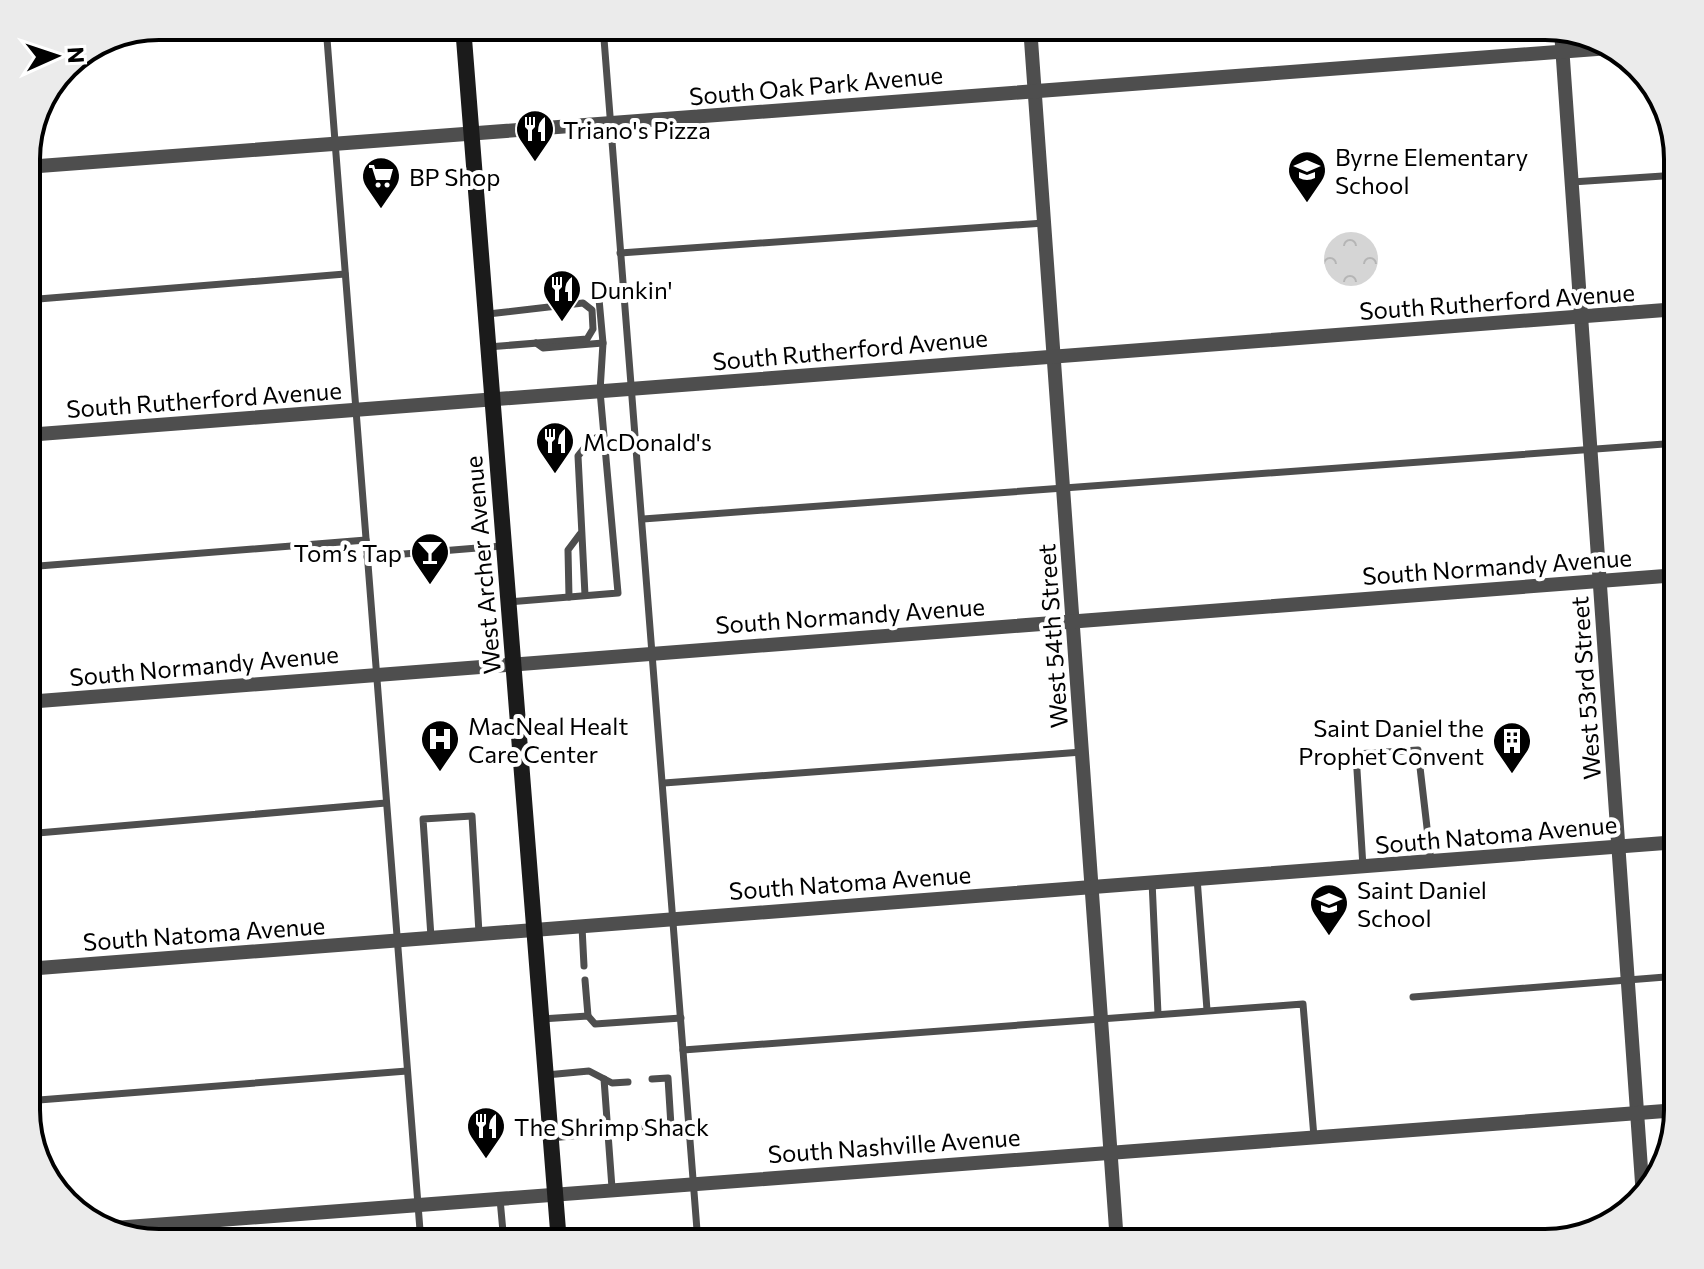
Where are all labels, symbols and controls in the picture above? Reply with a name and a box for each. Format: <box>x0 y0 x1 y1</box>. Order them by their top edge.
north arrow <box>16 16 96 96</box>
text: N <box>63 46 90 64</box>
street label: South Oak Park Avenue <box>688 59 944 111</box>
restaurant icon: Triano's Pizza <box>514 108 556 163</box>
place label: Triano's Pizza <box>563 115 711 144</box>
place label: Byrne Elementary School <box>1335 142 1528 199</box>
school or university icon: Byrne Elementary School <box>1286 149 1328 204</box>
supermarket icon: BP Shop <box>360 155 402 210</box>
place label: BP Shop <box>409 162 501 191</box>
restaurant icon: Dunkin' <box>541 268 583 323</box>
place label: Dunkin' <box>590 275 673 304</box>
street label: South Rutherford Avenue <box>1358 277 1636 325</box>
street label: South Rutherford Avenue <box>711 323 989 375</box>
street label: South Rutherford Avenue <box>65 375 343 423</box>
restaurant icon: McDonald's <box>534 420 576 475</box>
place label: McDonald's <box>583 427 712 456</box>
street label: West Archer Avenue <box>458 455 506 675</box>
bar icon: Tom’s Tap <box>409 531 451 586</box>
place label: Tom’s Tap <box>294 538 402 567</box>
street label: South Normandy Avenue <box>1361 542 1633 590</box>
street label: West 54th Street <box>1031 543 1073 729</box>
street label: South Normandy Avenue <box>714 591 986 639</box>
street label: West 53rd Street <box>1564 595 1606 781</box>
street label: South Normandy Avenue <box>68 639 340 691</box>
place label: MacNeal Healt Care Center <box>468 711 628 768</box>
place label: Saint Daniel the Prophet Convent <box>1298 713 1484 770</box>
hospital icon: MacNeal Healt Care Center <box>419 718 461 773</box>
building icon: Saint Daniel the Prophet Convent <box>1491 720 1533 775</box>
street label: South Natoma Avenue <box>1374 809 1618 859</box>
street label: South Natoma Avenue <box>728 859 972 905</box>
place label: Saint Daniel School <box>1357 875 1487 932</box>
school or university icon: Saint Daniel School <box>1308 882 1350 937</box>
street label: South Natoma Avenue <box>82 910 326 956</box>
restaurant icon: The Shrimp Shack <box>465 1105 507 1160</box>
place label: The Shrimp Shack <box>514 1112 709 1141</box>
street label: South Nashville Avenue <box>767 1122 1021 1168</box>

